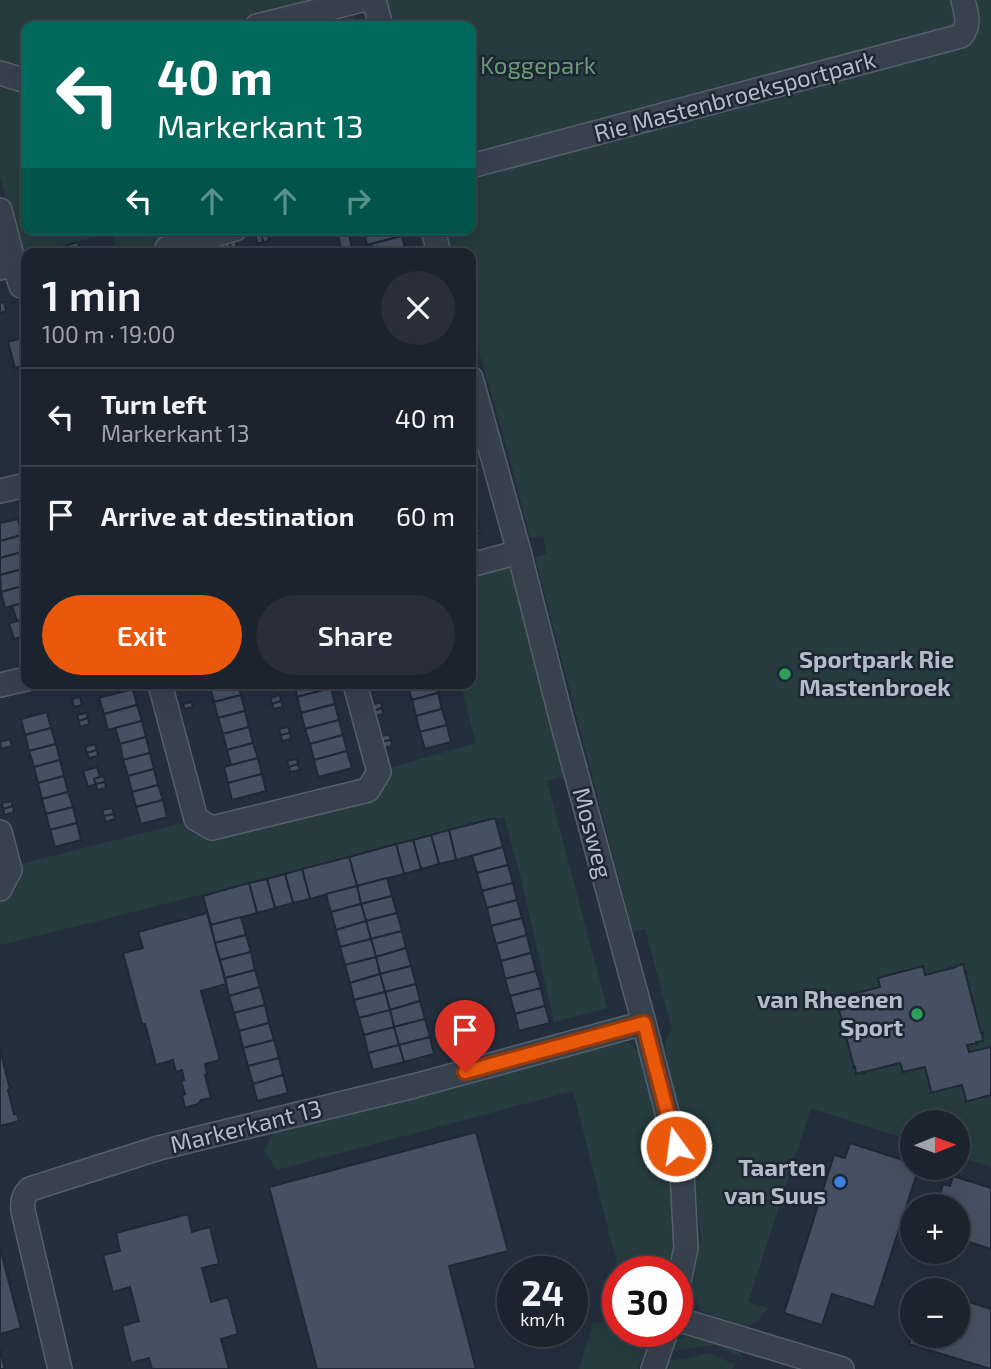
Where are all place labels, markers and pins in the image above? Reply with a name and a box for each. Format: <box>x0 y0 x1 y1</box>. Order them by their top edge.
place label: Sportpark Rie Mastenbroek <box>799 644 954 701</box>
marker: Sportpark Rie Mastenbroek <box>777 666 793 682</box>
place label: van Rheenen Sport <box>757 984 903 1041</box>
pin <box>435 1000 495 1072</box>
marker: van Rheenen Sport <box>909 1006 925 1022</box>
place label: Taarten van Suus <box>724 1152 826 1209</box>
marker: Taarten van Suus <box>832 1174 848 1190</box>

